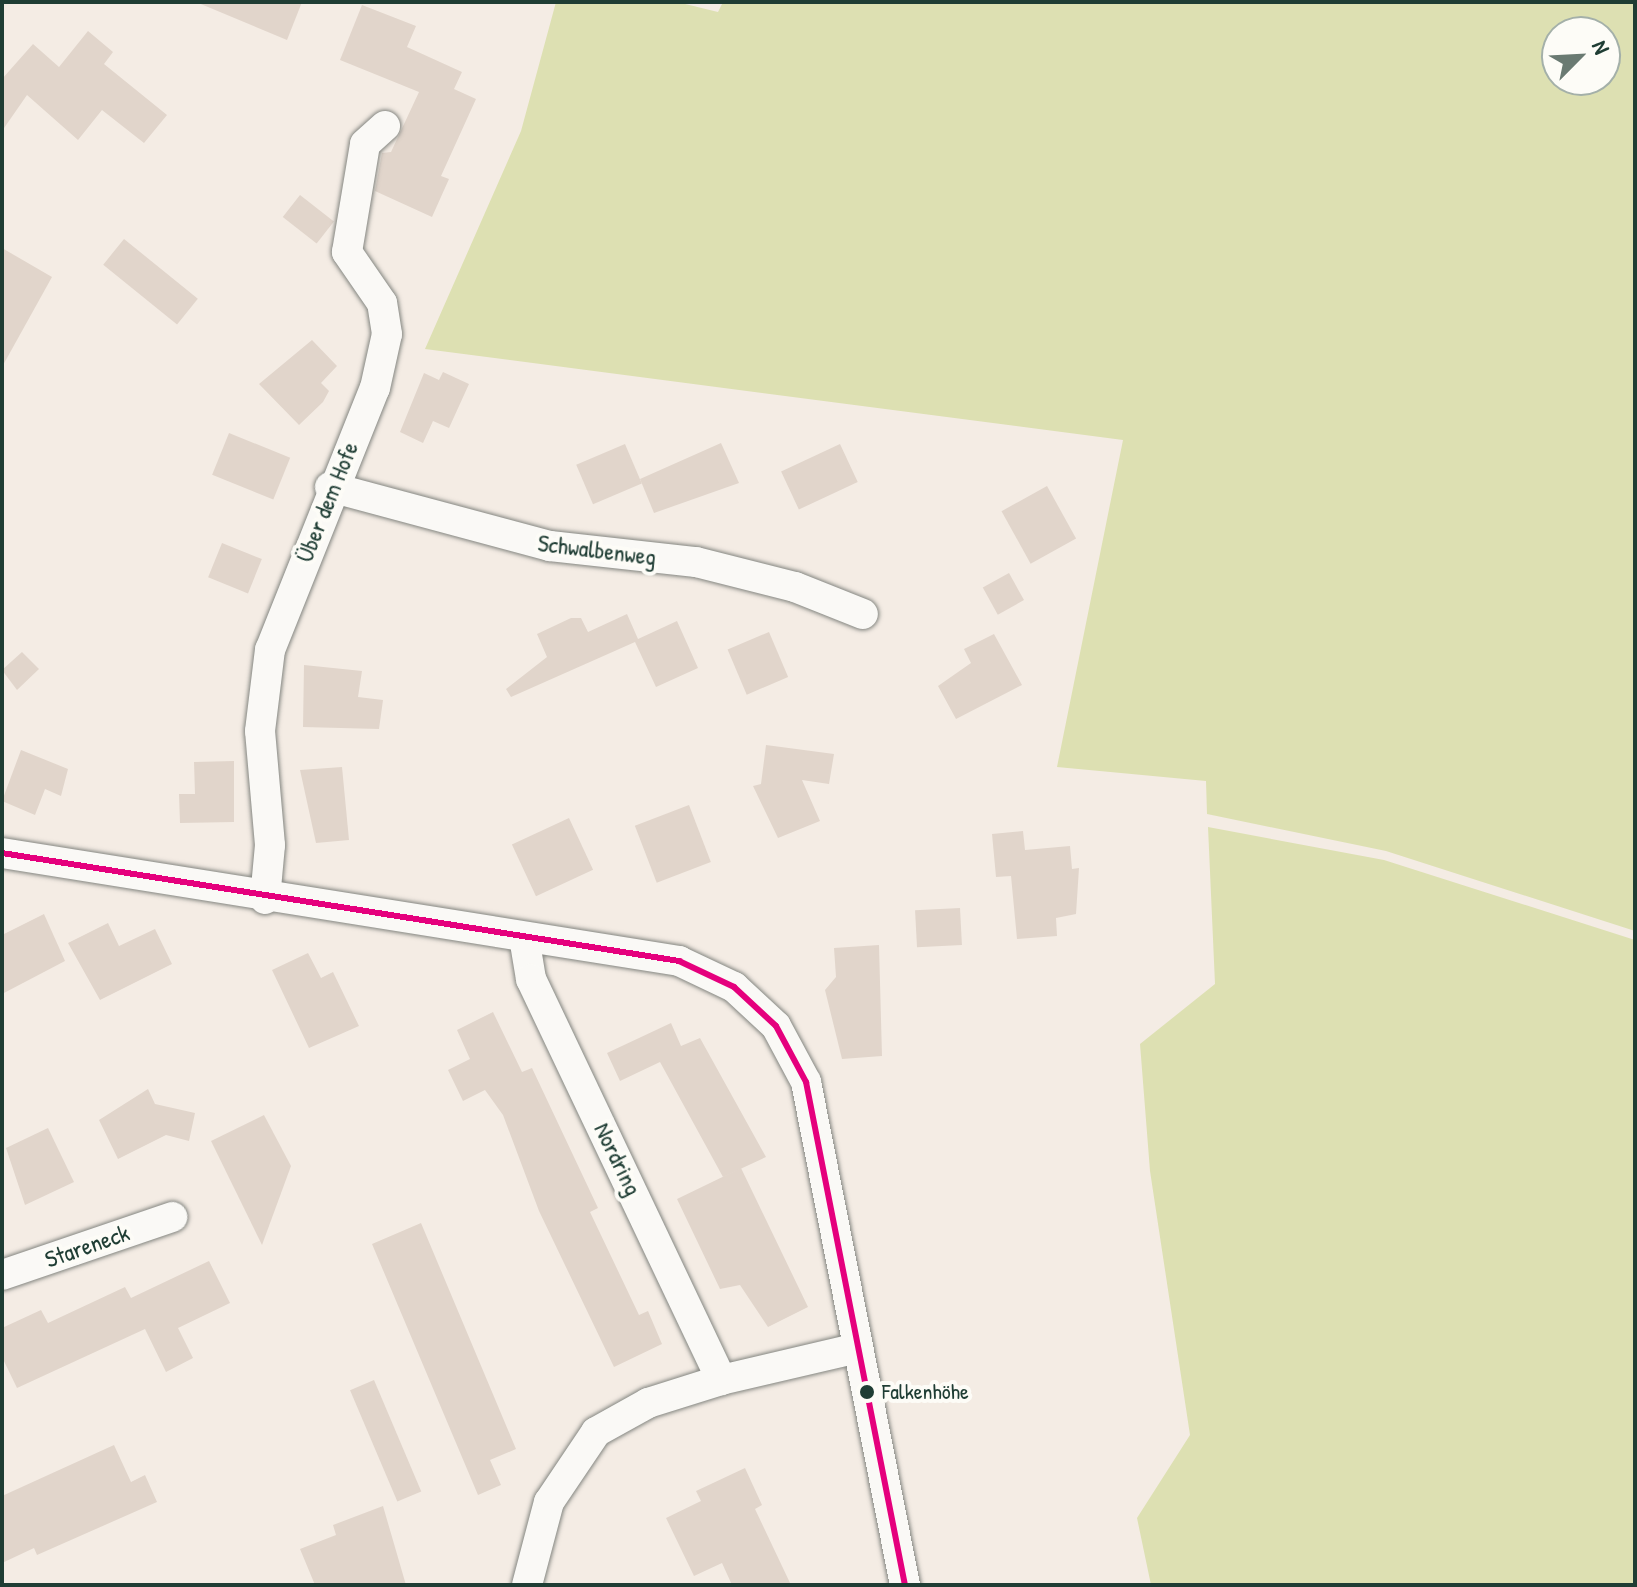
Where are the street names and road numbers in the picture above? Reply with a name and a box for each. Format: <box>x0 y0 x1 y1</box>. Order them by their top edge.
street label: Über dem Hofe <box>290 438 364 566</box>
street label: Schwalbenweg <box>536 528 658 572</box>
street label: Nordring <box>588 1118 648 1200</box>
street label: Stareneck <box>41 1218 133 1274</box>

